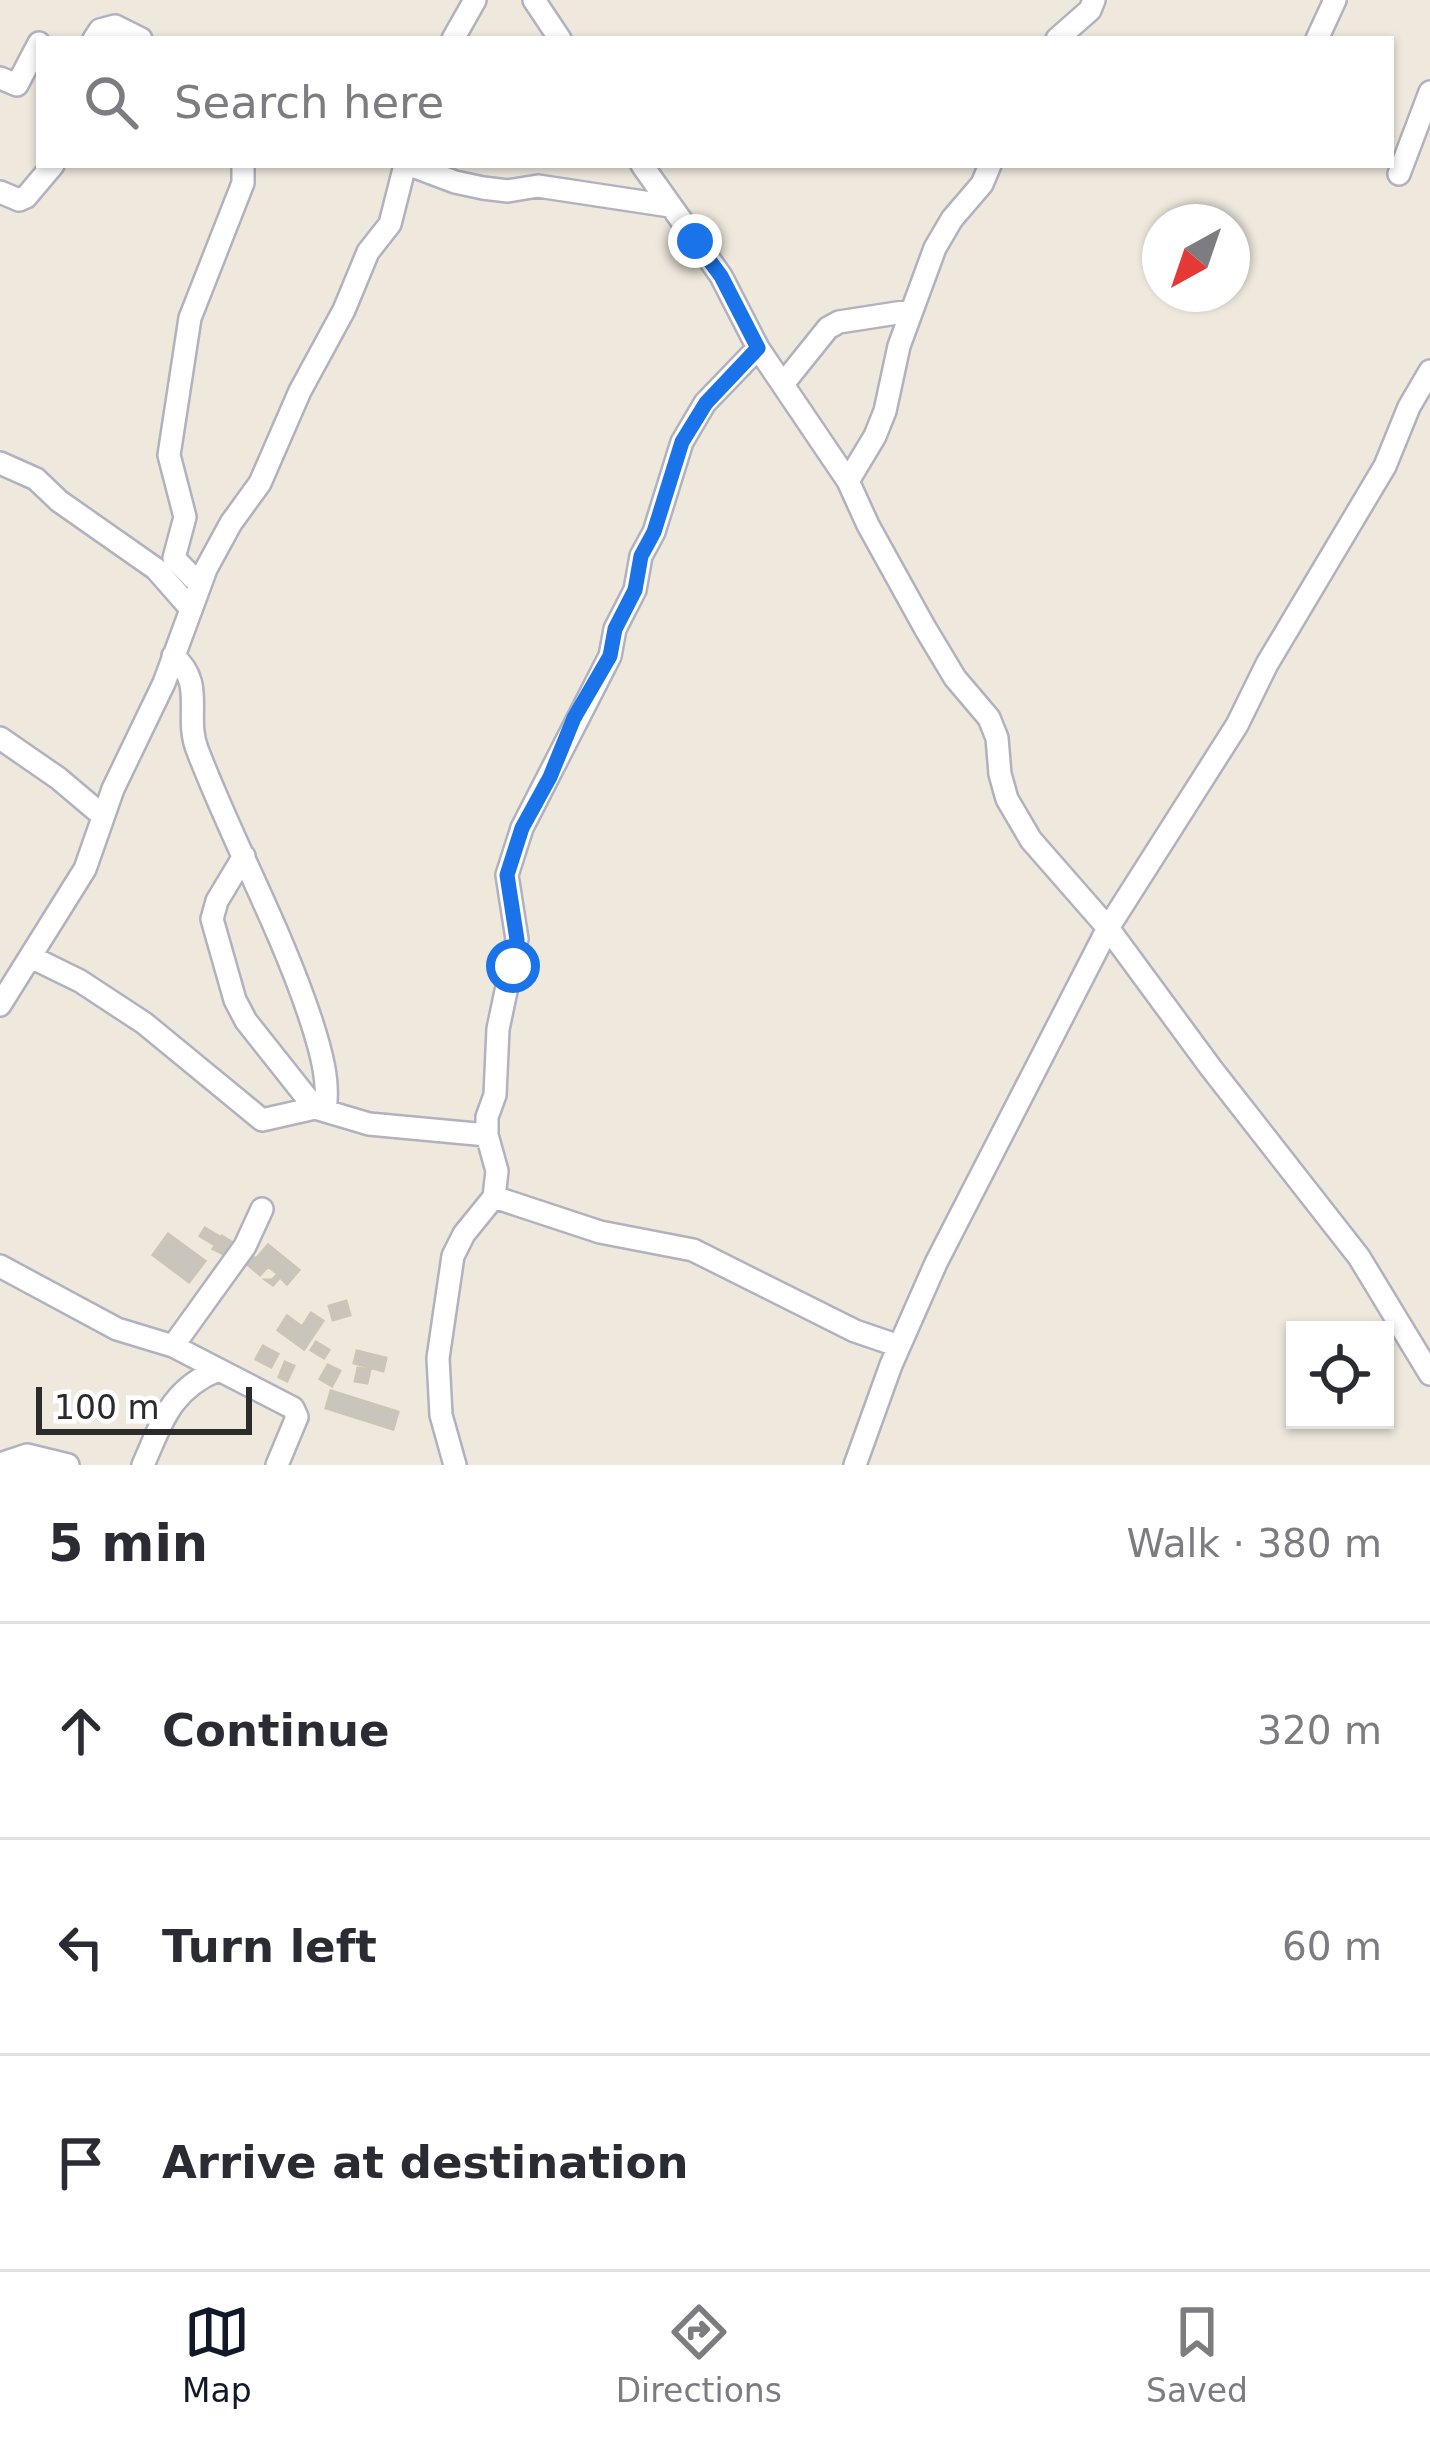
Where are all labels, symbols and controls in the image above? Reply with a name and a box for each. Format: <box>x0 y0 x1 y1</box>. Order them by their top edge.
search box <box>36 36 1394 168</box>
icon: search <box>78 69 144 135</box>
text: Search here <box>174 76 444 129</box>
north arrow <box>1142 204 1250 312</box>
route end <box>668 214 722 268</box>
route start <box>486 939 540 993</box>
map controls <box>1286 1321 1394 1429</box>
button: locate <box>1286 1321 1394 1429</box>
scale bar <box>36 1381 252 1434</box>
text: 100 m <box>54 1388 160 1427</box>
text: 5 min <box>48 1514 208 1573</box>
text: Walk · 380 m <box>1127 1521 1382 1566</box>
icon: ahead <box>48 1698 114 1764</box>
text: Continue <box>162 1704 390 1757</box>
text: 320 m <box>1257 1708 1382 1753</box>
icon: left <box>48 1914 114 1980</box>
text: Turn left <box>162 1920 377 1973</box>
text: 60 m <box>1282 1924 1382 1969</box>
icon: arrive <box>48 2130 114 2196</box>
text: Arrive at destination <box>162 2136 688 2189</box>
tab: Map <box>182 2299 252 2410</box>
tab: Directions <box>616 2299 782 2410</box>
tab: Saved <box>1146 2299 1248 2410</box>

